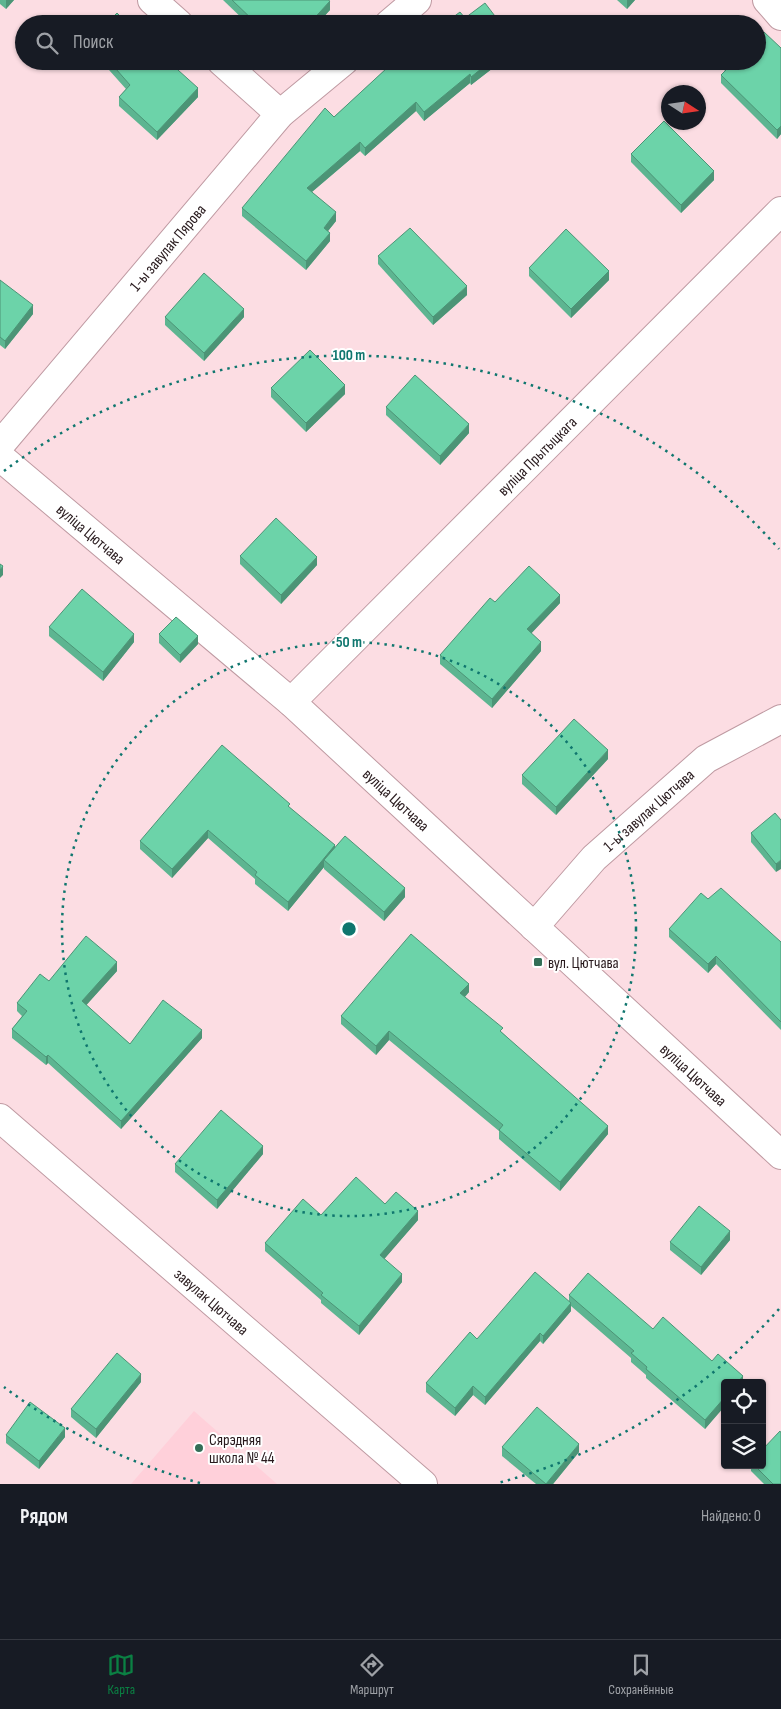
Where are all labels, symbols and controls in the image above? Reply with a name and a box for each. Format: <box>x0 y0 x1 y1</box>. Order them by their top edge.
search box <box>15 15 766 70</box>
icon: search <box>33 29 61 57</box>
text: Поиск <box>73 31 113 54</box>
north arrow <box>661 85 706 130</box>
street label: 1-ы завулак Пярова <box>126 201 210 295</box>
text: 100 m <box>333 346 365 365</box>
street label: вуліца Прытыцкага <box>494 413 581 500</box>
street label: вуліца Цютчава <box>52 501 128 569</box>
text: 50 m <box>336 633 362 652</box>
street label: вуліца Цютчава <box>358 765 433 836</box>
street label: 1-ы завулак Цютчава <box>600 766 699 856</box>
centre of rings <box>340 920 358 938</box>
place label: вул. Цютчава <box>548 954 619 973</box>
marker: вул. Цютчава <box>532 956 544 968</box>
street label: вуліца Цютчава <box>656 1040 730 1111</box>
street label: завулак Цютчава <box>170 1265 252 1340</box>
map controls <box>721 1379 766 1469</box>
button: locate <box>721 1379 766 1424</box>
button: layers <box>721 1424 766 1469</box>
place label: Сярэдняя школа № 44 <box>209 1431 275 1468</box>
marker: Сярэдняя школа № 44 <box>193 1442 205 1454</box>
text: Рядом <box>20 1504 68 1529</box>
text: Найдено: 0 <box>701 1507 761 1526</box>
tab: Карта <box>107 1651 135 1698</box>
tab: Маршрут <box>350 1651 394 1698</box>
tab: Сохранённые <box>608 1651 674 1698</box>

